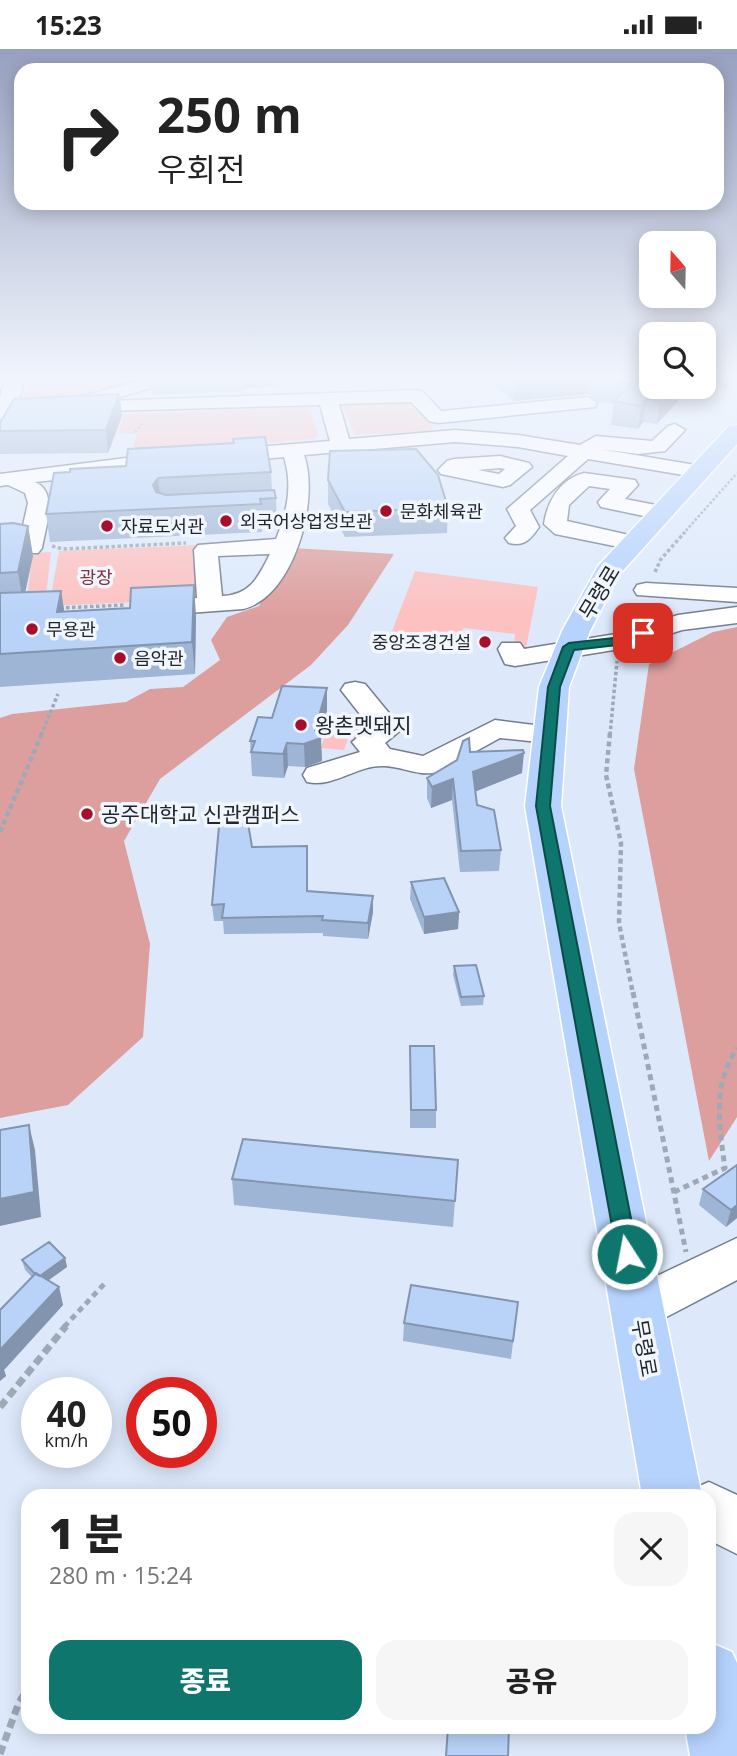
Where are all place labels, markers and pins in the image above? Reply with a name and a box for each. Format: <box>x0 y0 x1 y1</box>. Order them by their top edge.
place label: 문화체육관 <box>400 499 483 523</box>
marker: 문화체육관 <box>378 503 394 519</box>
place label: 외국어상업정보관 <box>240 509 373 533</box>
marker: 외국어상업정보관 <box>218 513 234 529</box>
place label: 자료도서관 <box>121 514 204 538</box>
marker: 자료도서관 <box>99 518 115 534</box>
pin <box>613 603 673 663</box>
place label: 무용관 <box>46 617 96 641</box>
marker: 무용관 <box>24 621 40 637</box>
place label: 중앙조경건설 <box>372 630 471 654</box>
marker: 중앙조경건설 <box>477 634 493 650</box>
place label: 음악관 <box>134 646 184 670</box>
marker: 음악관 <box>112 650 128 666</box>
place label: 왕촌멧돼지 <box>315 711 412 739</box>
marker: 왕촌멧돼지 <box>293 717 309 733</box>
place label: 공주대학교 신관캠퍼스 <box>101 800 300 828</box>
marker: 공주대학교 신관캠퍼스 <box>79 806 95 822</box>

